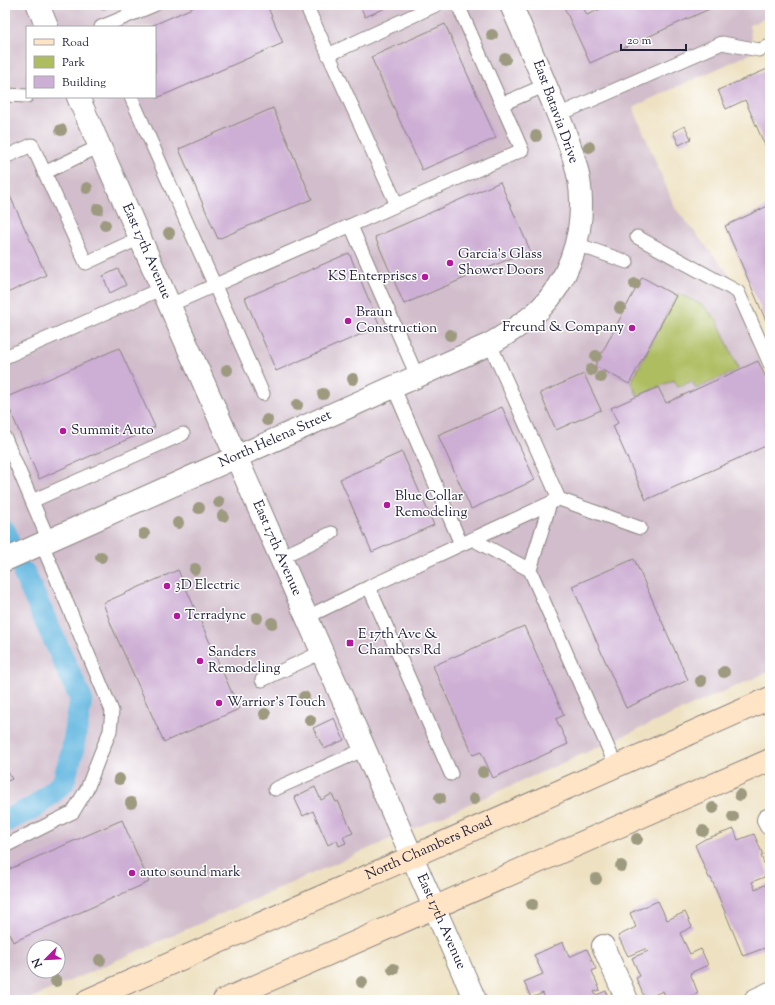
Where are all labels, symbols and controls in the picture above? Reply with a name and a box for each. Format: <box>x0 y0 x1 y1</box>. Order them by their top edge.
legend <box>26 26 156 98</box>
scale bar <box>621 26 686 52</box>
text: 20 m <box>627 32 652 50</box>
text: Road <box>62 34 89 52</box>
text: Park <box>62 54 85 72</box>
street label: East Batavia Drive <box>527 57 583 167</box>
text: Building <box>62 74 106 92</box>
street label: East 17th Avenue <box>116 201 176 303</box>
place label: Garcia's Glass Shower Doors <box>458 245 544 281</box>
marker: Garcia's Glass Shower Doors <box>445 258 455 268</box>
place label: KS Enterprises <box>328 267 417 287</box>
marker: KS Enterprises <box>420 272 430 282</box>
place label: Braun Construction <box>356 303 437 339</box>
marker: Braun Construction <box>343 316 353 326</box>
place label: Freund & Company <box>502 318 624 338</box>
marker: Freund & Company <box>627 323 637 333</box>
street label: North Helena Street <box>216 406 335 473</box>
place label: Summit Auto <box>71 421 154 441</box>
marker: Summit Auto <box>58 426 68 436</box>
place label: Blue Collar Remodeling <box>395 487 468 523</box>
street label: East 17th Avenue <box>247 497 306 599</box>
marker: Blue Collar Remodeling <box>382 500 392 510</box>
place label: 3D Electric <box>175 576 240 596</box>
marker: 3D Electric <box>162 581 172 591</box>
place label: Terradyne <box>185 606 246 626</box>
marker: Terradyne <box>172 611 182 621</box>
place label: E 17th Ave & Chambers Rd <box>358 625 441 661</box>
marker: E 17th Ave & Chambers Rd <box>345 638 355 648</box>
place label: Sanders Remodeling <box>208 643 281 679</box>
marker: Sanders Remodeling <box>195 656 205 666</box>
place label: Warrior's Touch <box>227 693 326 713</box>
marker: Warrior's Touch <box>214 698 224 708</box>
street label: North Chambers Road <box>362 812 496 886</box>
place label: auto sound mark <box>140 863 241 883</box>
marker: auto sound mark <box>127 868 137 878</box>
street label: East 17th Avenue <box>411 871 470 973</box>
north arrow <box>26 939 66 979</box>
text: N <box>29 955 47 971</box>

